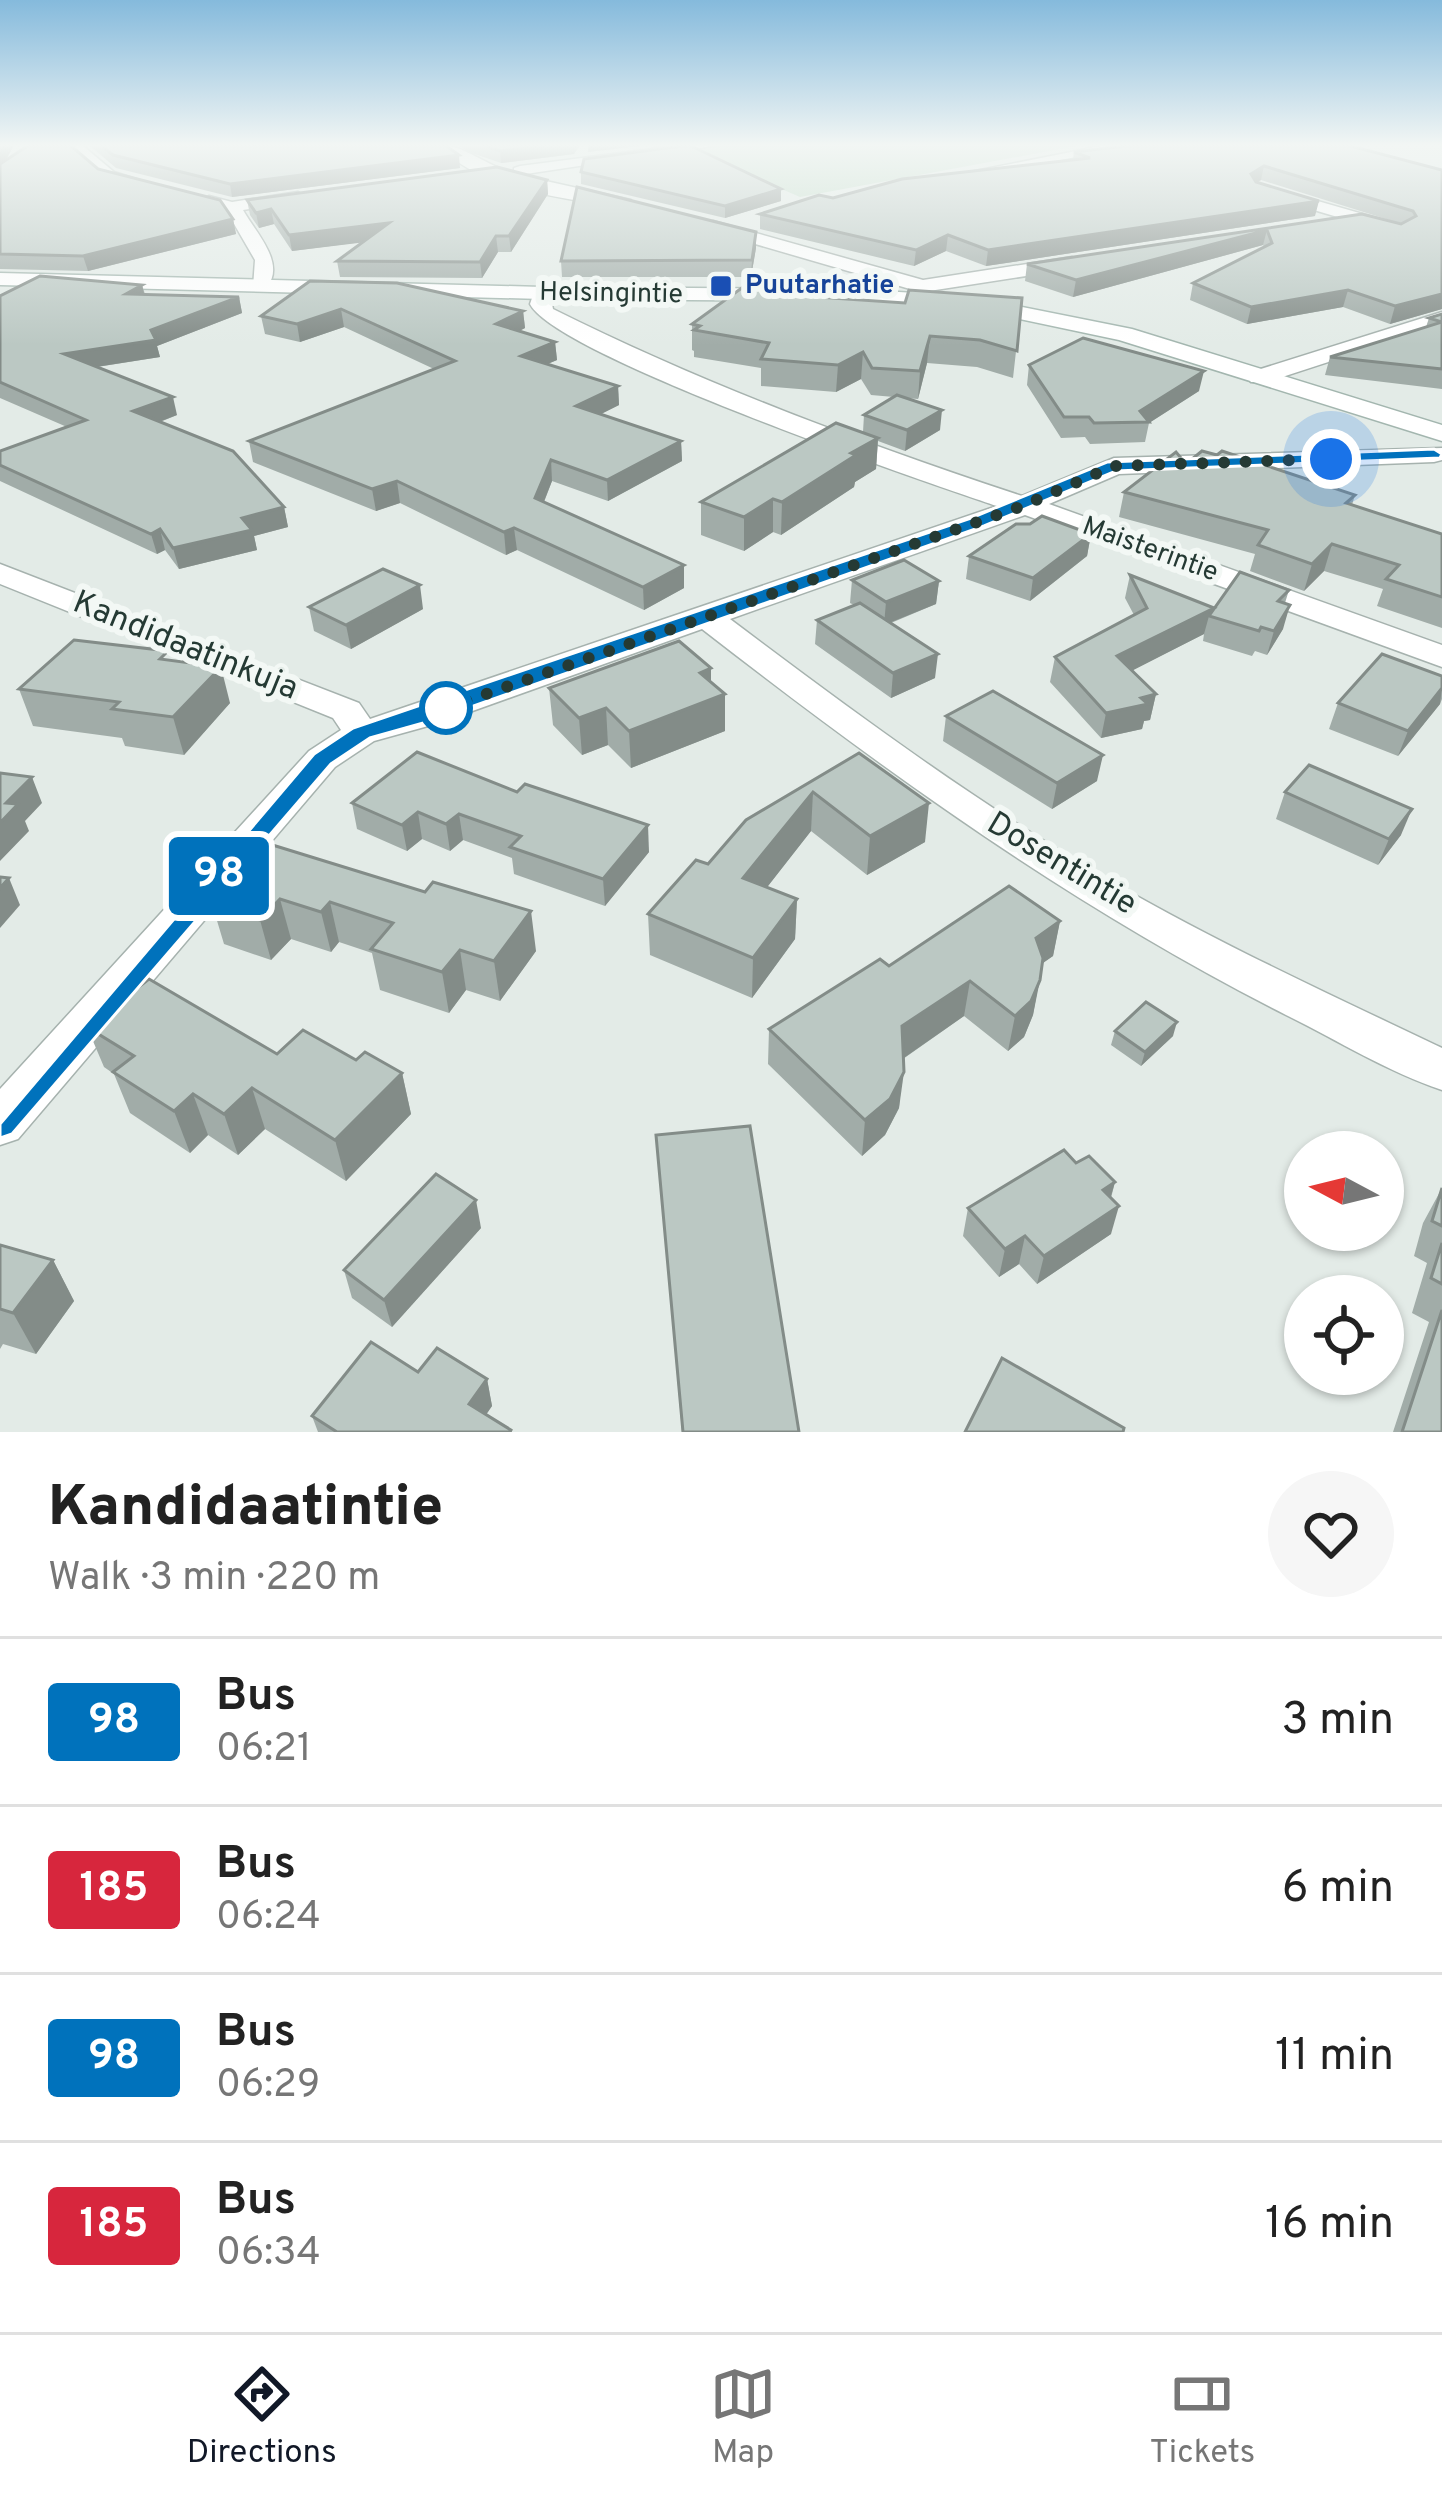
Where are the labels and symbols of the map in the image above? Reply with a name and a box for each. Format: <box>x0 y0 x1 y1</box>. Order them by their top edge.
place label: Puutarhatie <box>745 269 894 303</box>
marker: Puutarhatie <box>708 273 734 299</box>
street label: Helsingintie <box>539 276 683 312</box>
your location <box>1301 429 1361 489</box>
street label: Maisterintie <box>1077 510 1223 590</box>
street label: Kandidaatinkuja <box>66 583 304 711</box>
unlabelled marker <box>421 683 471 733</box>
street label: Dosentintie <box>978 804 1144 926</box>
line badge: 98 <box>165 837 273 915</box>
north arrow <box>1284 1131 1404 1251</box>

